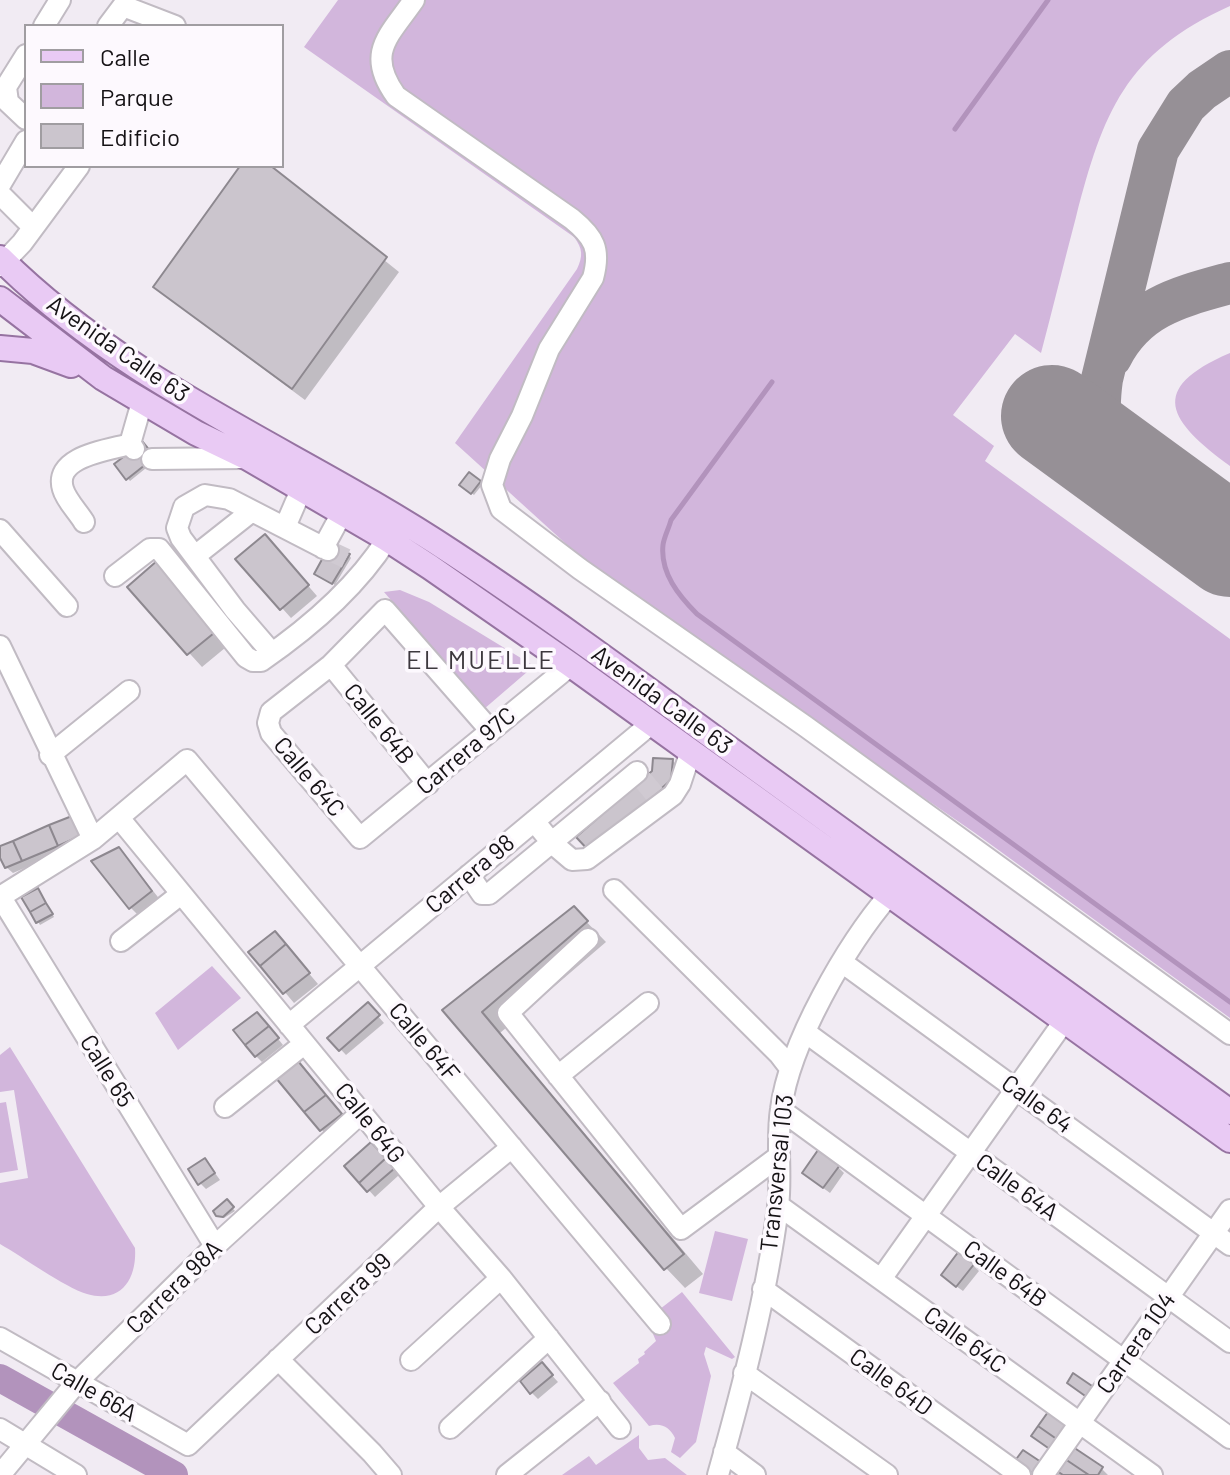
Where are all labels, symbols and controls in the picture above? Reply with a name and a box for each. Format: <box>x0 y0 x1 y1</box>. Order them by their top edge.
legend <box>24 24 284 168</box>
text: Calle <box>100 42 151 71</box>
text: Parque <box>100 82 174 111</box>
text: Edificio <box>100 122 180 151</box>
street label: Avenida Calle 63 <box>41 289 195 409</box>
street label: Avenida Calle 63 <box>586 639 738 761</box>
district label: EL MUELLE <box>406 644 556 676</box>
street label: Calle 64B <box>338 678 420 770</box>
street label: Carrera 97C <box>410 701 522 801</box>
street label: Calle 64C <box>267 731 351 823</box>
street label: Carrera 98 <box>420 828 520 920</box>
street label: Calle 64F <box>383 997 465 1087</box>
street label: Calle 65 <box>74 1029 140 1113</box>
street label: Calle 64 <box>996 1069 1078 1139</box>
street label: Calle 64G <box>329 1077 411 1169</box>
street label: Transversal 103 <box>754 1093 800 1253</box>
street label: Calle 64A <box>970 1147 1064 1227</box>
street label: Carrera 98A <box>120 1234 228 1340</box>
street label: Calle 64B <box>958 1234 1052 1314</box>
street label: Carrera 99 <box>299 1247 397 1341</box>
street label: Carrera 104 <box>1090 1287 1182 1399</box>
street label: Calle 64C <box>918 1300 1012 1380</box>
street label: Calle 64D <box>844 1342 938 1422</box>
street label: Calle 66A <box>46 1356 142 1428</box>

